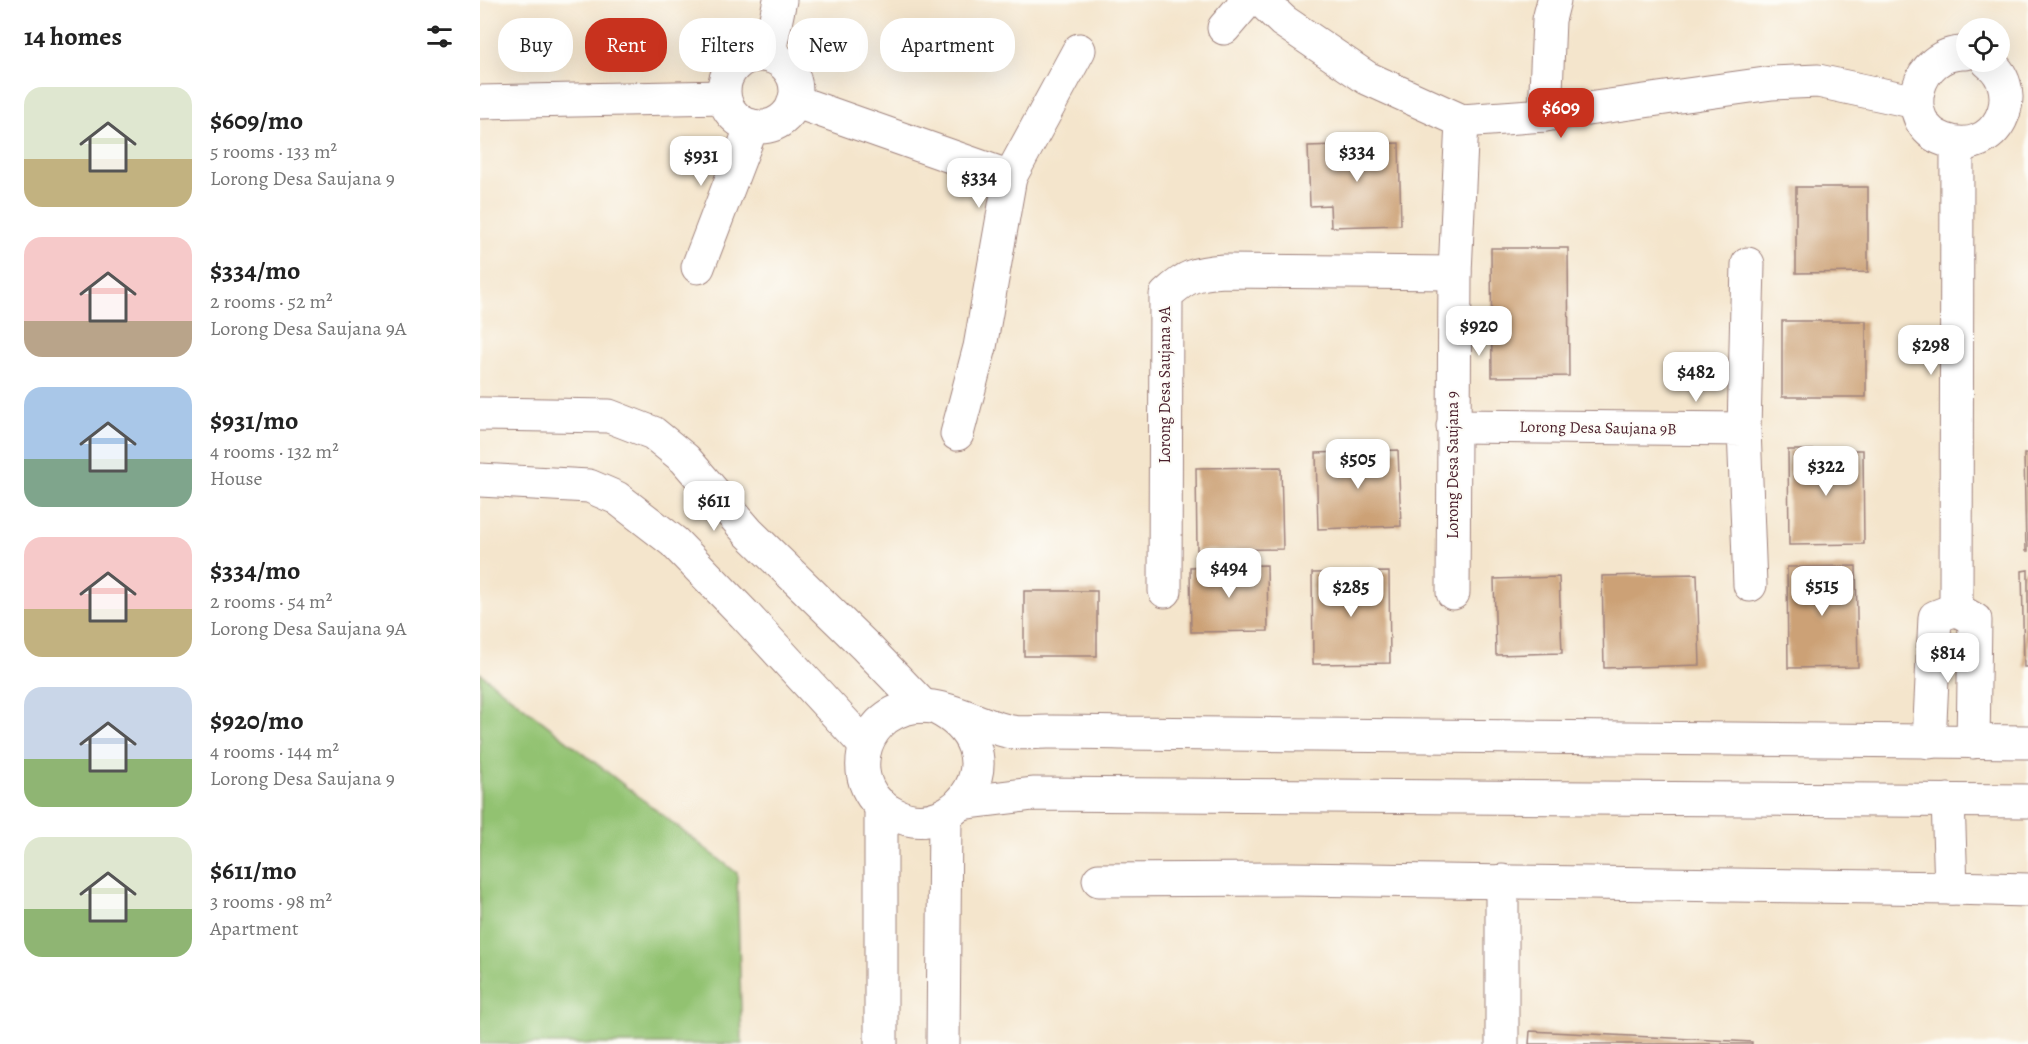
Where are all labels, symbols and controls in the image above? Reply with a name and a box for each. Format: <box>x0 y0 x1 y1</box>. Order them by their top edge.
chip: Buy <box>498 18 573 72</box>
chip: Rent <box>585 18 667 72</box>
chip: Filters <box>679 18 776 72</box>
chip: New <box>788 18 868 72</box>
chip: Apartment <box>880 18 1015 72</box>
map controls <box>1956 18 2010 72</box>
button: locate <box>1956 18 2010 72</box>
text: 14 homes <box>24 19 122 54</box>
icon: filters <box>423 20 456 53</box>
pin: $609 <box>1525 88 1597 139</box>
text: $609 <box>1542 94 1580 121</box>
text: $609/mo <box>210 103 303 138</box>
icon: home <box>72 111 144 183</box>
pin: $334 <box>1321 132 1393 183</box>
pin: $931 <box>665 136 737 187</box>
text: 5 rooms · 133 m² <box>210 138 337 165</box>
text: $334 <box>1339 138 1375 165</box>
text: $931 <box>684 142 718 169</box>
pin: $334 <box>943 158 1015 209</box>
text: $334 <box>961 164 997 191</box>
text: Lorong Desa Saujana 9 <box>210 165 395 192</box>
text: $334/mo <box>210 253 300 288</box>
icon: home <box>72 261 144 333</box>
text: 2 rooms · 52 m² <box>210 288 333 315</box>
street label: Lorong Desa Saujana 9A <box>1154 306 1176 464</box>
pin: $920 <box>1443 306 1515 357</box>
text: $920 <box>1460 312 1498 339</box>
text: Lorong Desa Saujana 9A <box>210 315 406 342</box>
pin: $298 <box>1895 325 1967 376</box>
text: $298 <box>1912 331 1950 358</box>
pin: $482 <box>1660 352 1732 403</box>
text: $482 <box>1677 358 1715 385</box>
street label: Lorong Desa Saujana 9 <box>1442 391 1464 539</box>
text: $931/mo <box>210 403 298 438</box>
icon: home <box>72 411 144 483</box>
street label: Lorong Desa Saujana 9B <box>1519 416 1677 440</box>
text: 4 rooms · 132 m² <box>210 438 339 465</box>
pin: $505 <box>1322 439 1394 490</box>
text: $505 <box>1340 445 1376 472</box>
pin: $322 <box>1790 446 1862 497</box>
text: $322 <box>1807 452 1845 479</box>
text: House <box>210 465 262 492</box>
pin: $611 <box>678 481 750 532</box>
text: $611 <box>698 487 730 514</box>
pin: $494 <box>1193 548 1265 599</box>
text: $334/mo <box>210 553 300 588</box>
text: $494 <box>1210 554 1248 581</box>
icon: home <box>72 561 144 633</box>
pin: $515 <box>1786 566 1858 617</box>
pin: $285 <box>1315 567 1387 618</box>
text: $515 <box>1805 572 1839 599</box>
text: $285 <box>1332 573 1370 600</box>
text: 2 rooms · 54 m² <box>210 588 332 615</box>
text: Lorong Desa Saujana 9A <box>210 615 406 642</box>
pin: $814 <box>1912 633 1984 684</box>
text: $814 <box>1930 639 1966 666</box>
text: $920/mo <box>210 703 304 738</box>
icon: home <box>72 711 144 783</box>
text: 4 rooms · 144 m² <box>210 738 339 765</box>
text: Lorong Desa Saujana 9 <box>210 765 395 792</box>
text: $611/mo <box>210 853 297 888</box>
icon: home <box>72 861 144 933</box>
text: 3 rooms · 98 m² <box>210 888 332 915</box>
text: Apartment <box>210 915 299 942</box>

